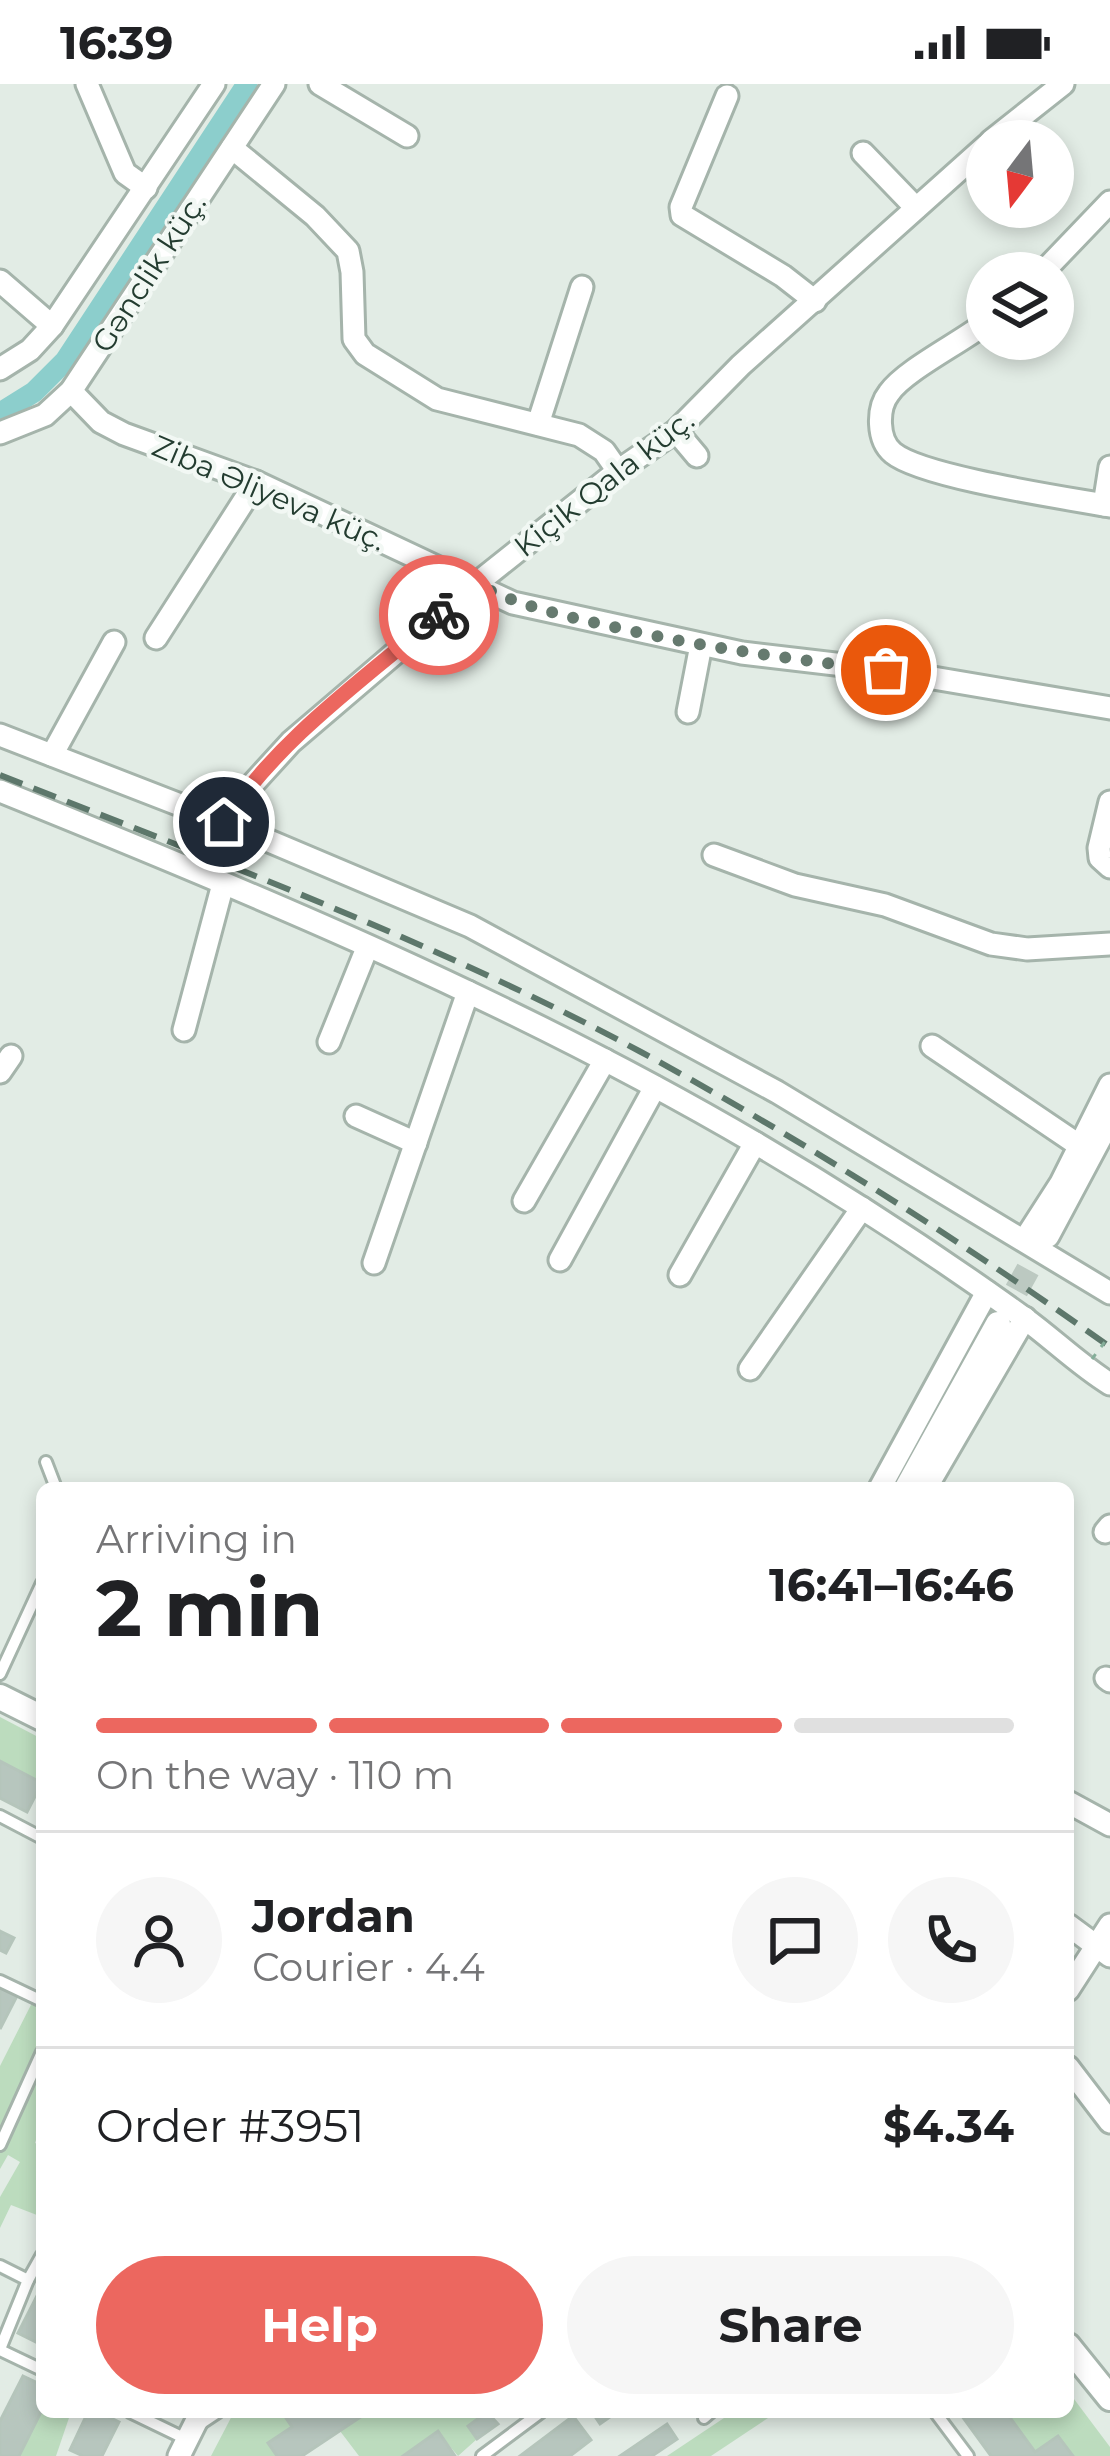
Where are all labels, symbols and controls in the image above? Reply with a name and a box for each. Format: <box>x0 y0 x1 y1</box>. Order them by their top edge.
text: 16:39 <box>60 15 173 70</box>
north arrow <box>966 120 1074 228</box>
map controls <box>966 120 1074 360</box>
street label: Gənclik küç. <box>84 187 214 359</box>
button: layers <box>966 252 1074 360</box>
street label: Kiçik Qala küç. <box>507 401 701 565</box>
street label: Ziba Əliyeva küç. <box>147 427 391 559</box>
courier <box>379 555 499 675</box>
icon: bike <box>406 582 472 648</box>
pin <box>835 619 937 721</box>
icon: bag <box>853 637 919 703</box>
pin <box>173 771 275 873</box>
icon: home <box>191 789 257 855</box>
text: Arriving in <box>96 1515 297 1563</box>
text: 16:41–16:46 <box>769 1557 1014 1612</box>
text: 2 min <box>96 1560 323 1656</box>
text: On the way · 110 m <box>96 1751 454 1799</box>
button: person <box>96 1877 222 2003</box>
button: chat <box>732 1877 858 2003</box>
button: phone <box>888 1877 1014 2003</box>
text: Jordan <box>252 1888 415 1943</box>
text: Courier · 4.4 <box>252 1943 485 1991</box>
text: Order #3951 <box>96 2098 365 2153</box>
text: $4.34 <box>883 2098 1014 2153</box>
button: Help <box>96 2256 543 2394</box>
button: Share <box>567 2256 1014 2394</box>

